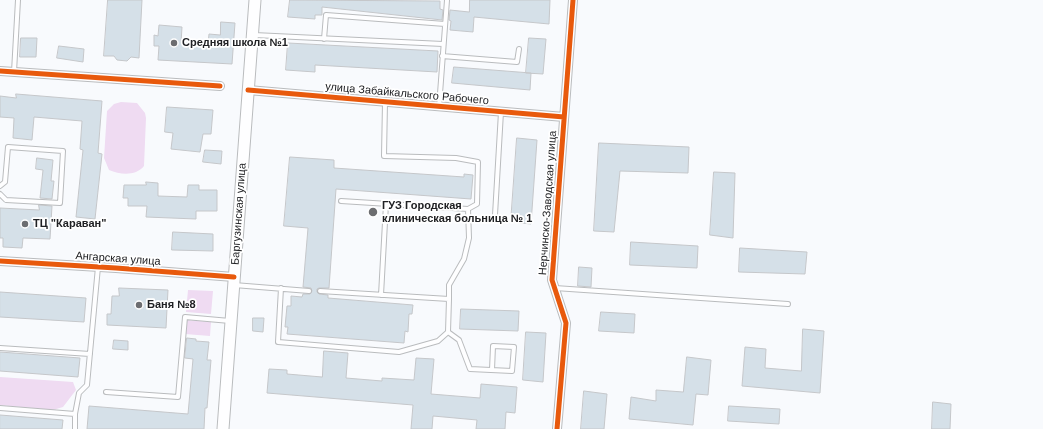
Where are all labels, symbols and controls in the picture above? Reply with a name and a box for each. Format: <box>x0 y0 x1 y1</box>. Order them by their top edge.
place label: Средняя школа №1 <box>182 36 288 50</box>
marker: Средняя школа №1 <box>169 38 179 48</box>
street label: улица Забайкальского Рабочего <box>325 80 489 108</box>
street label: Нерчинско-Заводская улица <box>536 130 560 276</box>
street label: Баргузинская улица <box>229 163 249 265</box>
place label: ГУЗ Городская клиническая больница № 1 <box>382 199 532 225</box>
marker: ГУЗ Городская клиническая больница № 1 <box>367 206 379 218</box>
place label: ТЦ "Караван" <box>33 217 106 231</box>
marker: ТЦ "Караван" <box>20 219 30 229</box>
street label: Ангарская улица <box>75 249 161 269</box>
place label: Баня №8 <box>147 298 196 312</box>
marker: Баня №8 <box>134 300 144 310</box>

